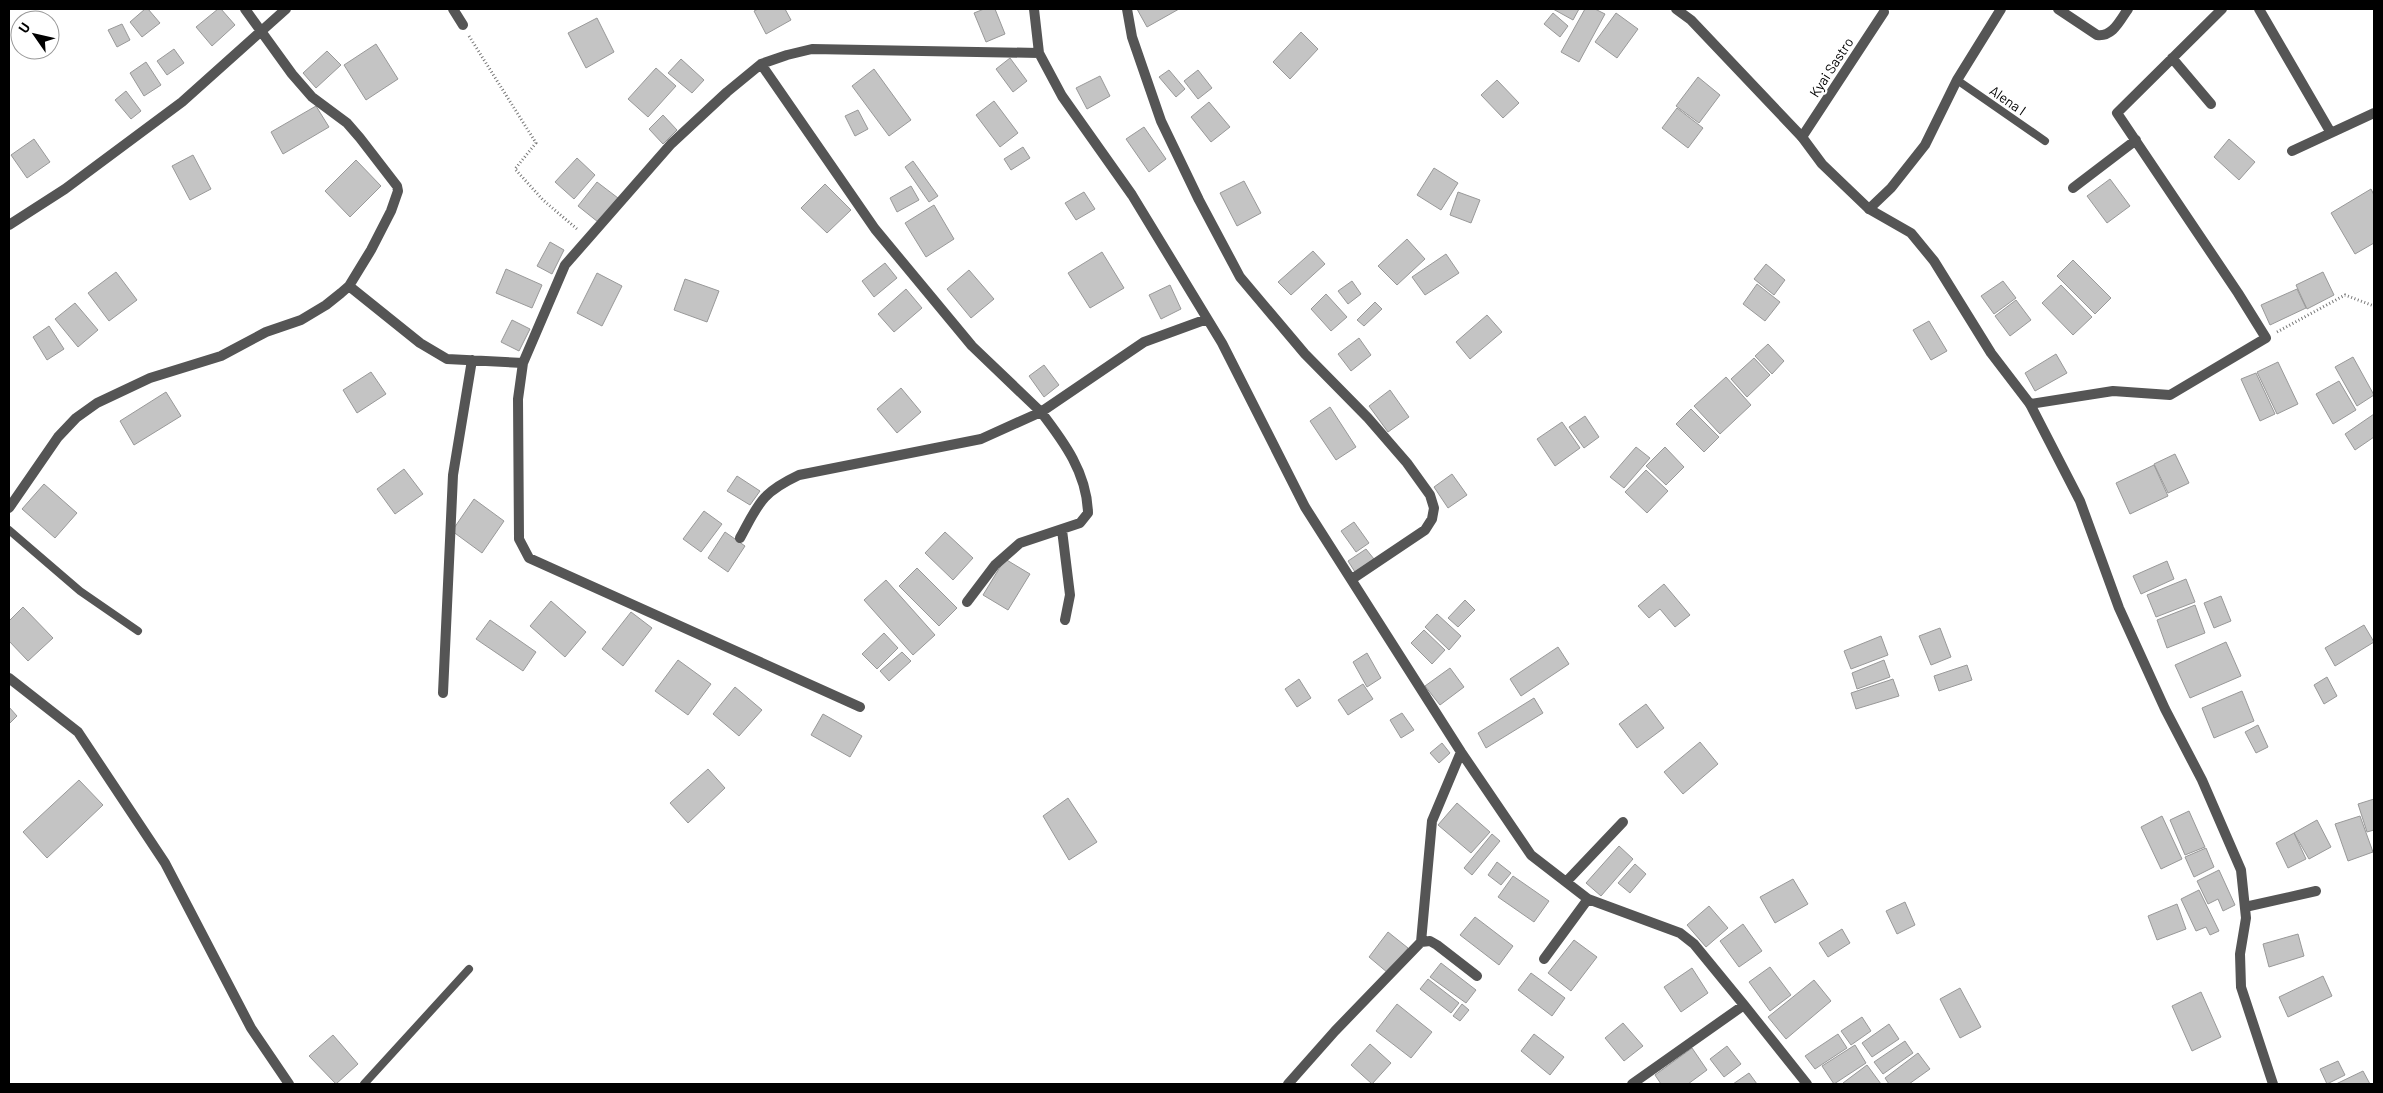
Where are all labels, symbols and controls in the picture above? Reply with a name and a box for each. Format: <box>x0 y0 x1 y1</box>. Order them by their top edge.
north arrow <box>10 10 60 60</box>
text: U <box>14 19 33 36</box>
street label: Kyai Sastro <box>1805 34 1857 100</box>
street label: Alena I <box>1987 81 2029 119</box>

